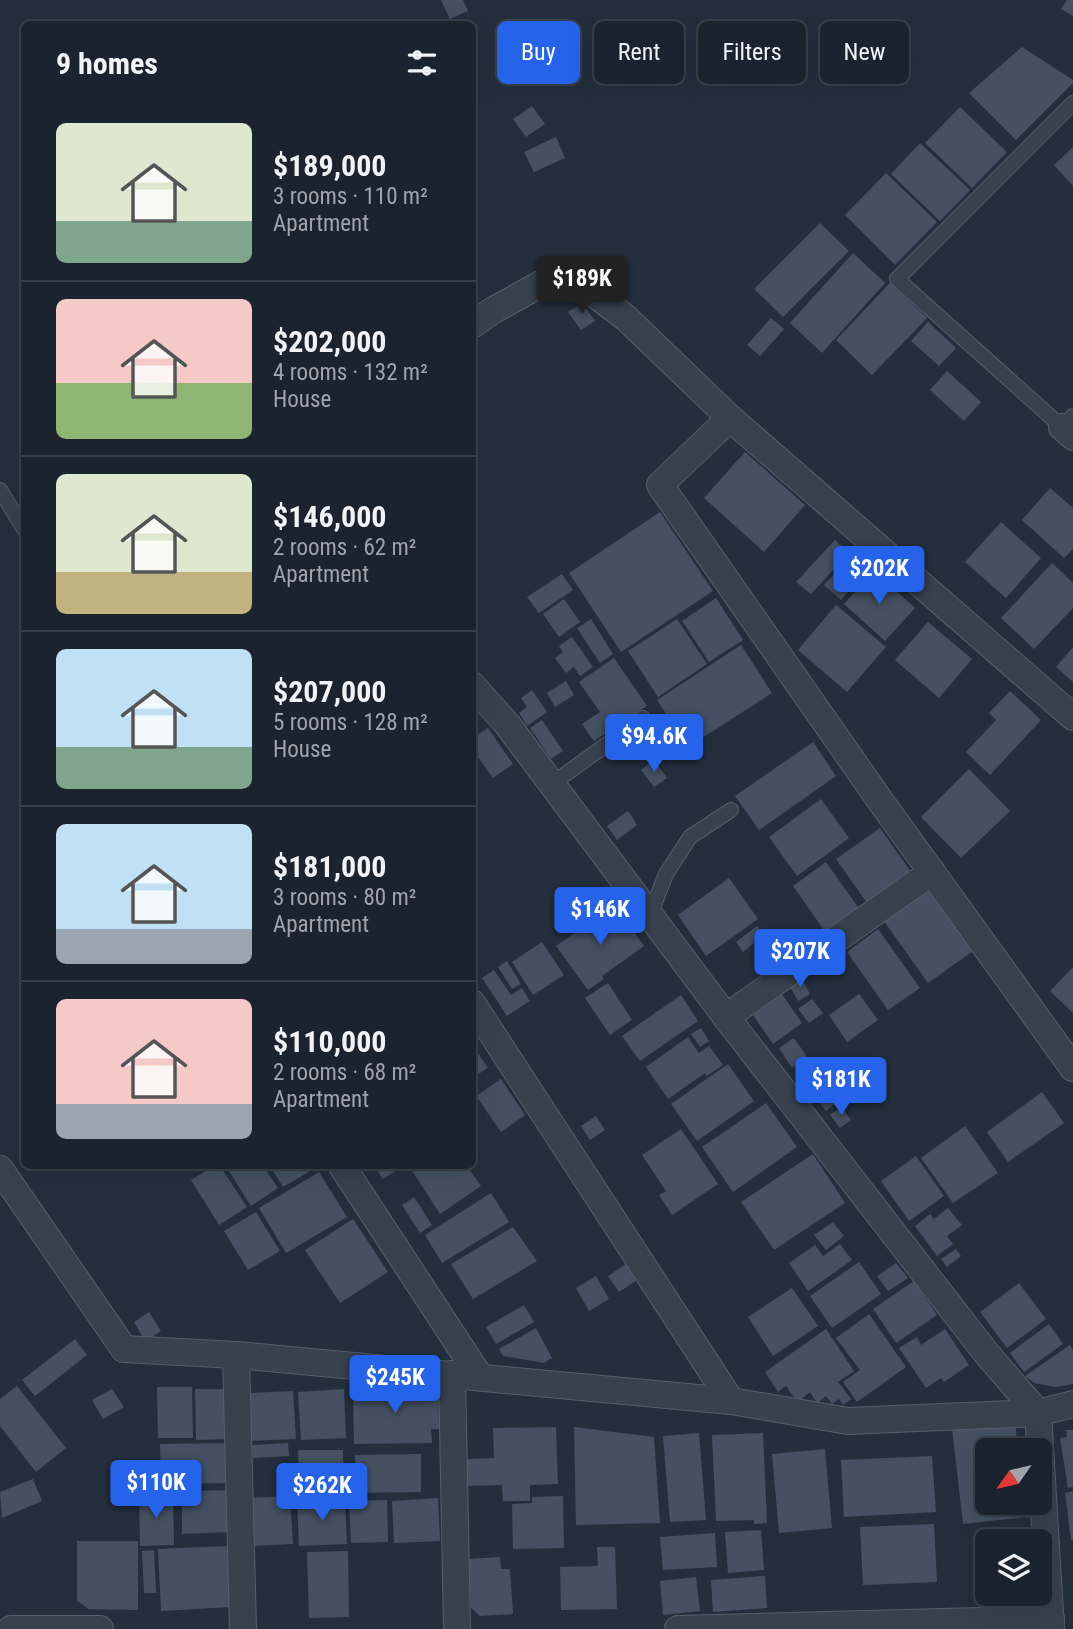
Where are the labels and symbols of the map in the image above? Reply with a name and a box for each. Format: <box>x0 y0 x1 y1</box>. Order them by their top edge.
pin: $189K <box>533 256 631 316</box>
pin: $202K <box>830 546 928 606</box>
pin: $94.6K <box>597 714 711 774</box>
pin: $146K <box>551 888 649 947</box>
pin: $207K <box>751 930 849 989</box>
pin: $181K <box>792 1058 890 1117</box>
pin: $245K <box>346 1356 444 1415</box>
north arrow <box>975 1438 1052 1516</box>
pin: $110K <box>107 1460 205 1520</box>
pin: $262K <box>273 1464 371 1523</box>

